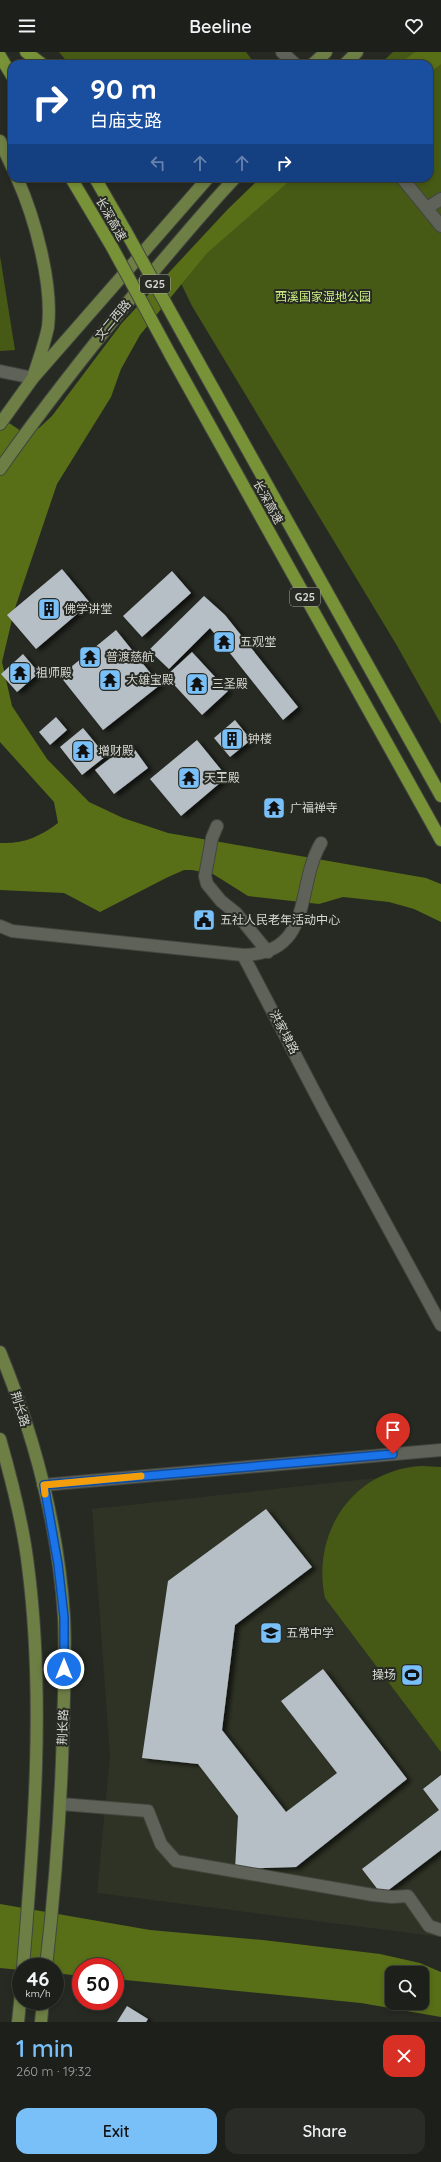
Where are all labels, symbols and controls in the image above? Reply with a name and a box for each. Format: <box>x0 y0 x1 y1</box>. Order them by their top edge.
icon: menu <box>16 15 38 37</box>
text: Beeline <box>189 15 252 38</box>
icon: heart <box>403 15 425 37</box>
text: 90 m <box>90 71 157 106</box>
icon: right <box>24 76 76 128</box>
text: 白庙支路 <box>90 109 162 132</box>
icon: left <box>147 152 169 174</box>
icon: ahead <box>189 152 211 174</box>
icon: ahead <box>231 152 253 174</box>
icon: right <box>273 152 295 174</box>
street label: 长深高速 <box>93 194 130 243</box>
road number: G25 <box>140 275 170 293</box>
park label: 西溪国家湿地公园 <box>275 289 371 304</box>
street label: 文二西路 <box>91 296 134 343</box>
street label: 长深高速 <box>250 477 287 526</box>
road number: G25 <box>290 588 320 606</box>
building icon: 佛学讲堂 <box>36 596 62 622</box>
place label: 佛学讲堂 <box>64 601 112 616</box>
temple icon: 五观堂 <box>211 629 237 655</box>
place label: 五观堂 <box>240 634 276 649</box>
temple icon: 普渡慈航 <box>77 644 103 670</box>
place label: 普渡慈航 <box>106 649 154 664</box>
temple icon: 祖师殿 <box>7 660 33 686</box>
place label: 祖师殿 <box>36 665 72 680</box>
temple icon: 大雄宝殿 <box>97 667 123 693</box>
temple icon: 三圣殿 <box>184 671 210 697</box>
place label: 大雄宝殿 <box>126 672 174 687</box>
place label: 三圣殿 <box>212 676 248 691</box>
building icon: 钟楼 <box>219 726 245 752</box>
place label: 钟楼 <box>248 731 272 746</box>
temple icon: 增财殿 <box>70 738 96 764</box>
place label: 增财殿 <box>98 743 134 758</box>
temple icon: 天王殿 <box>176 765 202 791</box>
place label: 天王殿 <box>204 770 240 785</box>
temple icon: 广福禅寺 <box>261 795 287 821</box>
place label: 广福禅寺 <box>290 800 338 815</box>
public building icon: 五社人民老年活动中心 <box>191 907 217 933</box>
place label: 五社人民老年活动中心 <box>220 912 340 927</box>
street label: 洪家埭路 <box>267 1007 302 1056</box>
street label: 荆长路 <box>8 1389 33 1428</box>
pin <box>376 1413 410 1454</box>
icon: arrive <box>382 1419 404 1441</box>
school or university icon: 五常中学 <box>258 1620 284 1646</box>
place label: 五常中学 <box>286 1625 334 1640</box>
position arrow <box>43 1648 85 1690</box>
sports icon: 操场 <box>399 1662 425 1688</box>
place label: 操场 <box>372 1667 396 1682</box>
street label: 荆长路 <box>54 1709 71 1745</box>
speed limit sign: 50 <box>72 1958 124 2010</box>
text: 46 <box>27 1966 49 1991</box>
map controls <box>385 1966 429 2010</box>
button: search <box>385 1966 429 2010</box>
text: km/h <box>25 1987 51 2000</box>
text: 1 min <box>16 2033 74 2063</box>
button: close <box>383 2035 425 2077</box>
text: 260 m · 19:32 <box>16 2063 91 2079</box>
button: Exit <box>16 2108 217 2154</box>
button: Share <box>225 2108 425 2154</box>

